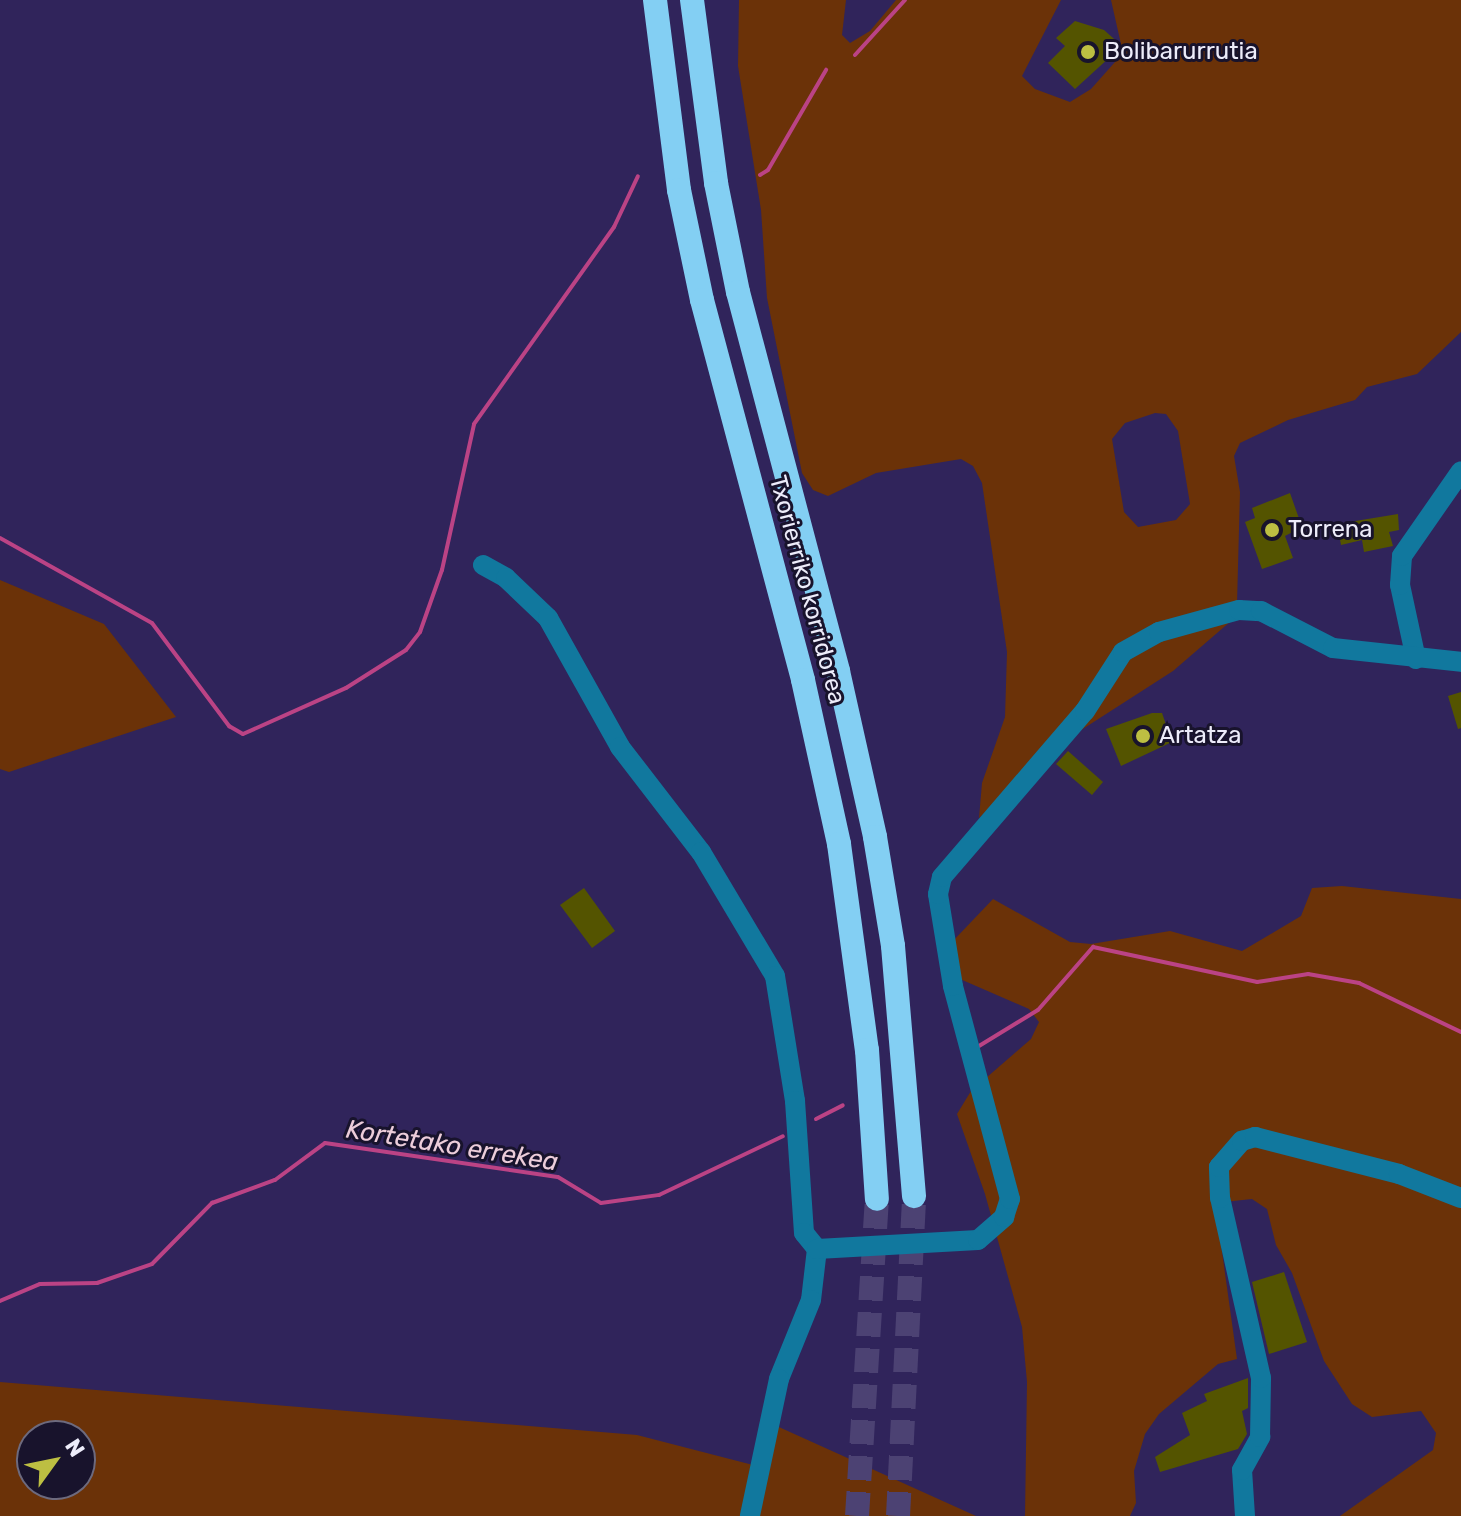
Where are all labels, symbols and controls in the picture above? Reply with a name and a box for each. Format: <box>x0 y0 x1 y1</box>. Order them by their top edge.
place label: Bolibarurrutia <box>1104 38 1258 66</box>
marker: Bolibarurrutia <box>1079 43 1097 61</box>
street label: Txorierriko korridorea <box>763 472 851 708</box>
place label: Torrena <box>1288 516 1373 544</box>
marker: Torrena <box>1263 521 1281 539</box>
place label: Artatza <box>1159 722 1242 750</box>
marker: Artatza <box>1134 727 1152 745</box>
water label: Kortetako errekea <box>344 1114 560 1178</box>
north arrow <box>16 1420 96 1500</box>
text: N <box>59 1434 90 1462</box>

